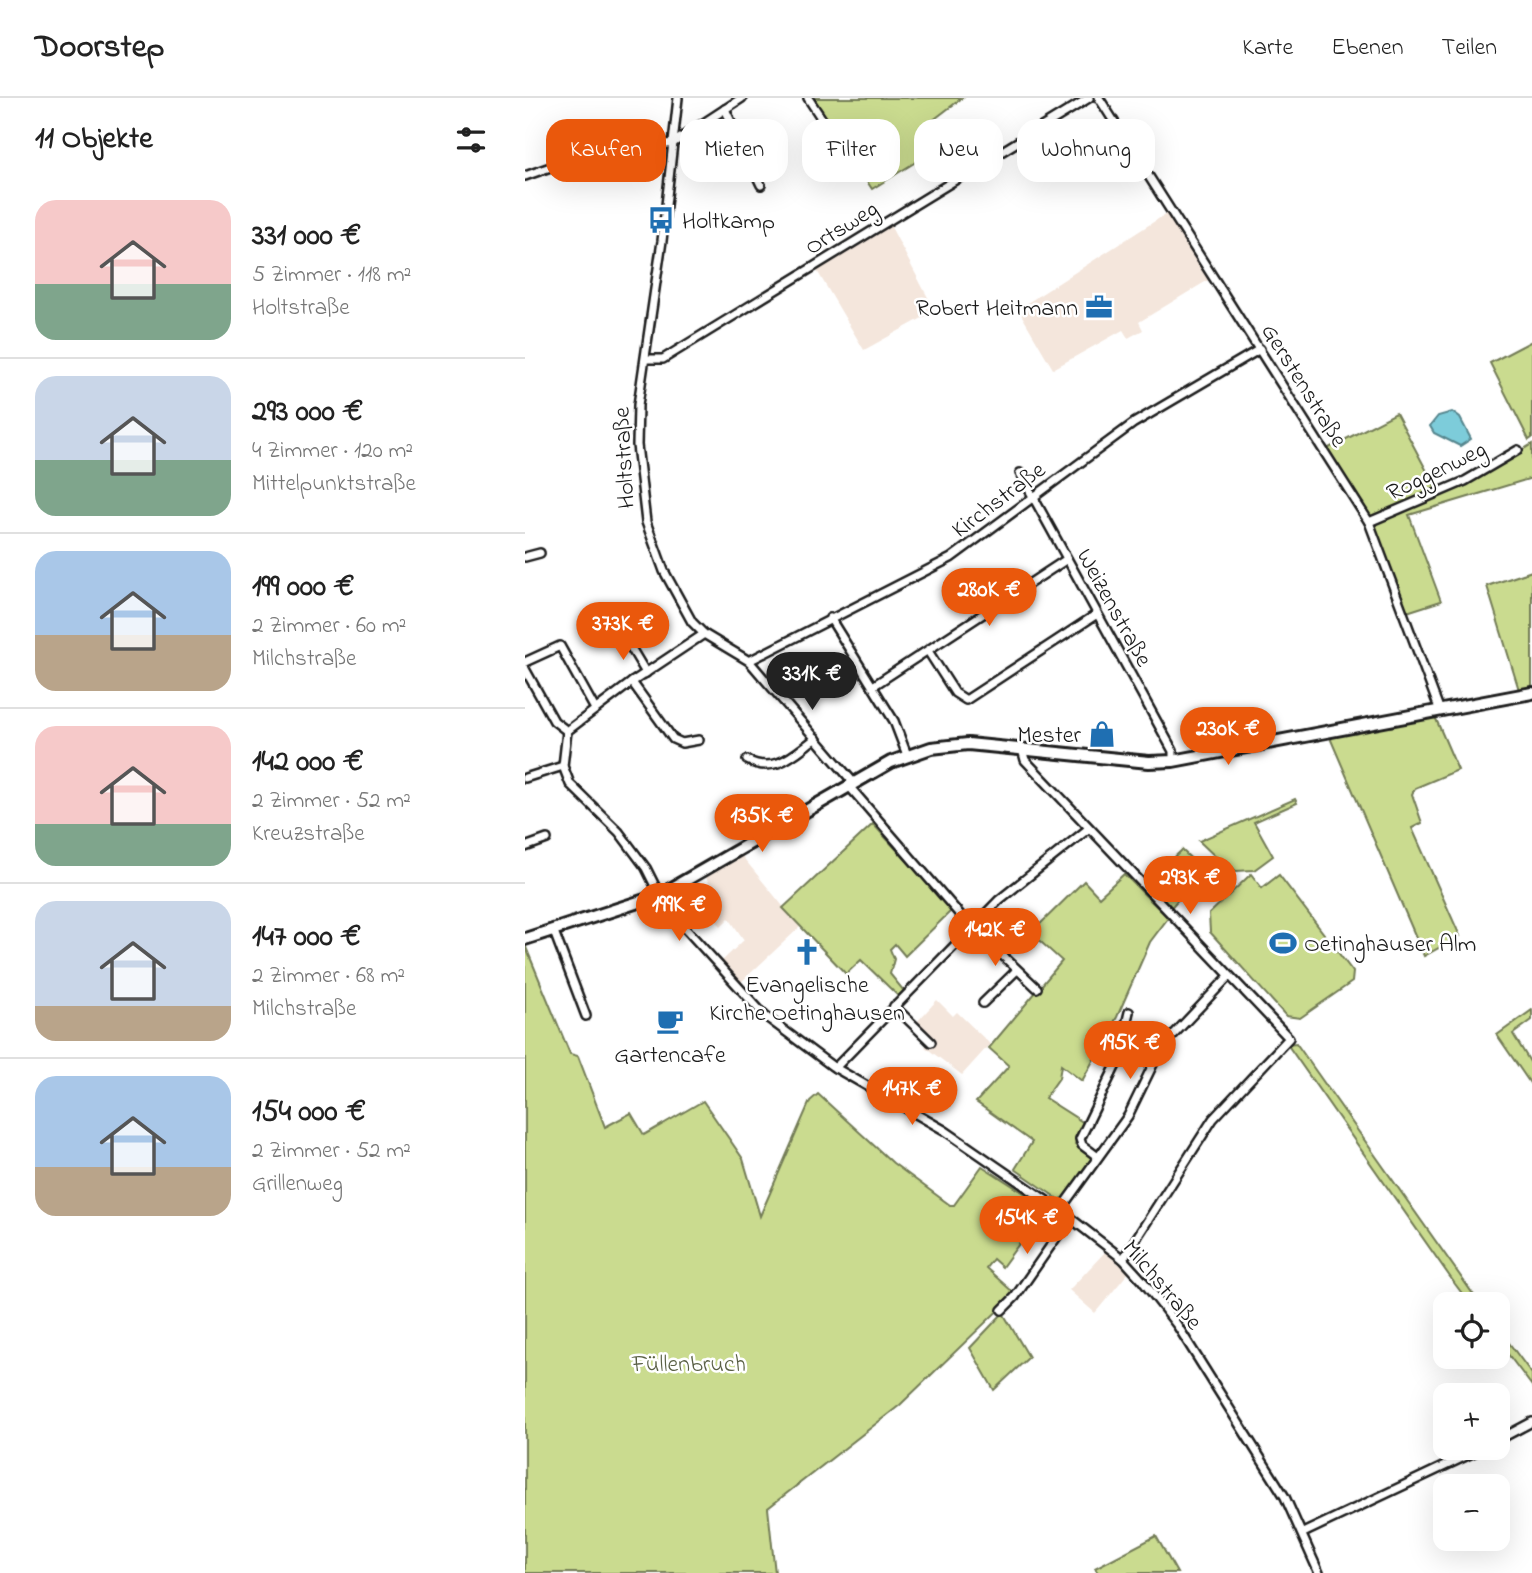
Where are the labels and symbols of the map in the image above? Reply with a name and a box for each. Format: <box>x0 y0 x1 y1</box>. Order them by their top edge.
street label: Ortsweg <box>799 193 886 265</box>
bus stop icon: Holtkamp <box>646 205 676 235</box>
place label: Holtkamp <box>682 205 775 240</box>
place label: Robert Heitmann <box>916 292 1078 327</box>
office icon: Robert Heitmann <box>1084 292 1114 322</box>
street label: Gerstenstraße <box>1251 318 1355 455</box>
street label: Holtstraße <box>605 406 646 510</box>
street label: Roggenweg <box>1381 433 1493 511</box>
street label: Kirchstraße <box>945 454 1054 548</box>
street label: Weizenstraße <box>1066 543 1160 674</box>
pin: 280K € <box>932 568 1046 628</box>
pin: 373K € <box>566 602 680 662</box>
pin: 331K € <box>755 652 869 712</box>
pin: 230K € <box>1171 708 1285 767</box>
place label: Mester <box>1017 719 1082 754</box>
shop icon: Mester <box>1087 719 1117 749</box>
pin: 135K € <box>705 794 819 854</box>
pin: 293K € <box>1133 856 1247 916</box>
pin: 199K € <box>622 884 736 943</box>
pin: 142K € <box>938 908 1052 968</box>
sports icon: Oetinghauser Alm <box>1268 928 1298 958</box>
place label: Oetinghauser Alm <box>1304 928 1476 963</box>
church icon: Evangelische Kirche Oetinghausen <box>792 937 822 967</box>
place label: Evangelische Kirche Oetinghausen <box>709 969 905 1032</box>
cafe icon: Gartencafe <box>655 1006 685 1036</box>
pin: 195K € <box>1073 1021 1187 1081</box>
place label: Gartencafe <box>614 1039 726 1074</box>
pin: 147K € <box>855 1068 969 1127</box>
pin: 154K € <box>970 1196 1084 1256</box>
street label: Milchstraße <box>1113 1233 1210 1339</box>
park label: Füllenbruch <box>631 1348 746 1383</box>

